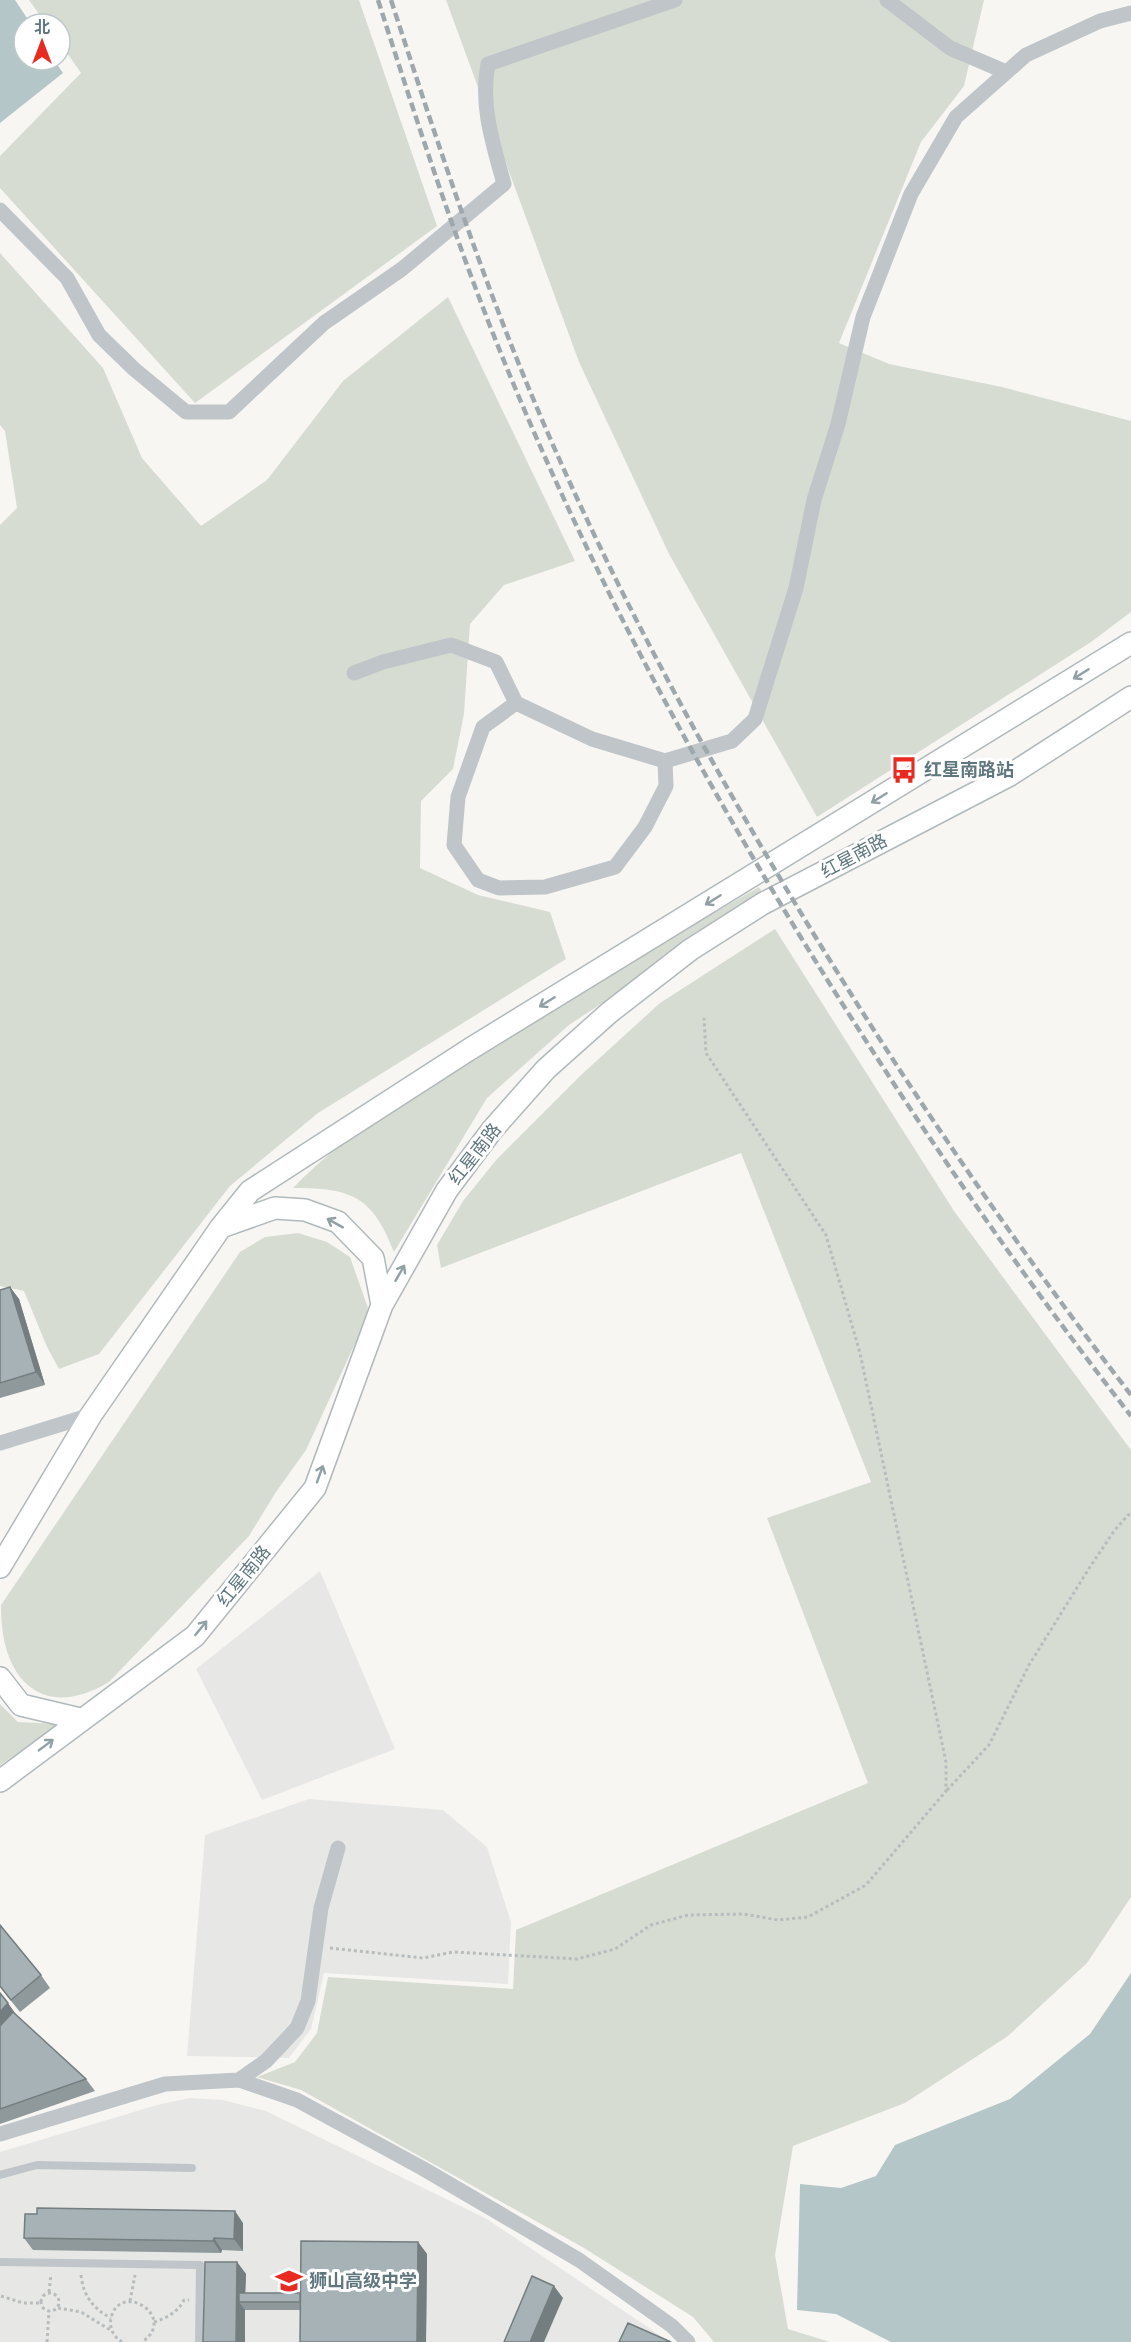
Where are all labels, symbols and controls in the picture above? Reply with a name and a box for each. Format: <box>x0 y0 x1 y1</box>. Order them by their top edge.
north arrow <box>12 12 72 72</box>
text: 北 <box>34 17 50 39</box>
one-way arrow <box>1073 668 1090 680</box>
bus stop icon: 红星南路站 <box>889 755 919 785</box>
place label: 红星南路站 <box>924 758 1014 783</box>
one-way arrow <box>871 792 888 804</box>
street label: 红星南路 <box>817 829 892 884</box>
one-way arrow <box>705 894 722 906</box>
one-way arrow <box>539 996 556 1008</box>
street label: 红星南路 <box>443 1118 507 1190</box>
one-way arrow <box>326 1217 343 1229</box>
one-way arrow <box>394 1265 406 1282</box>
one-way arrow <box>315 1465 326 1484</box>
street label: 红星南路 <box>212 1540 277 1612</box>
one-way arrow <box>195 1620 208 1636</box>
one-way arrow <box>38 1739 54 1752</box>
school or university icon: 狮山高级中学 <box>274 2266 304 2296</box>
place label: 狮山高级中学 <box>309 2269 417 2294</box>

